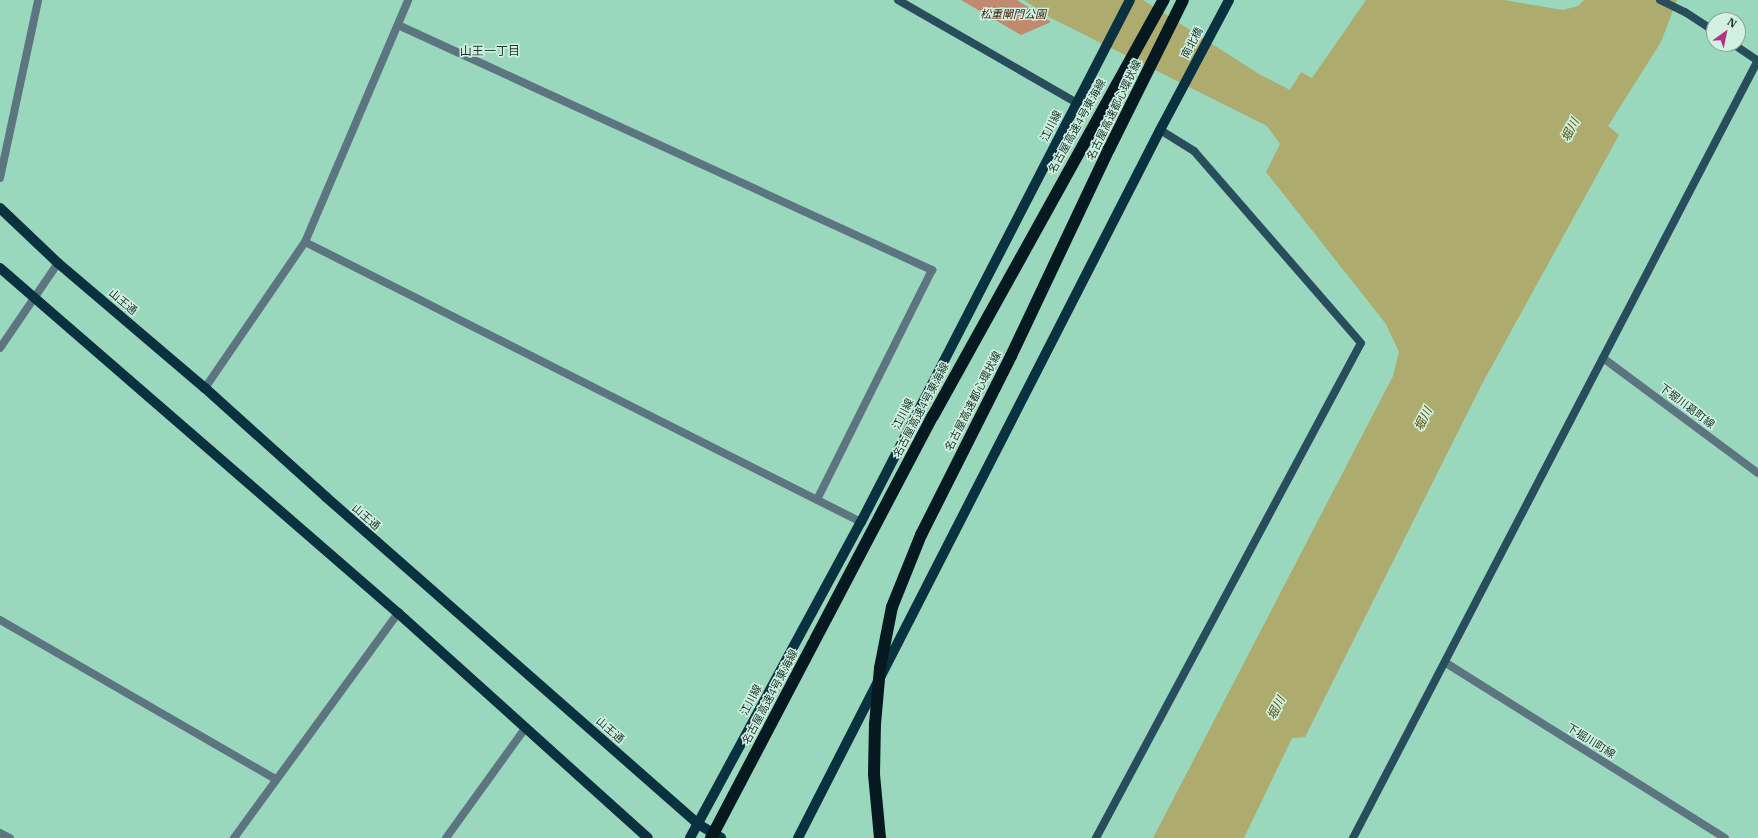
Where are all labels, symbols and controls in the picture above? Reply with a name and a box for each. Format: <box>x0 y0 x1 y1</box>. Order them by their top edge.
park label: 松重閘門公園 <box>980 7 1046 21</box>
north arrow <box>1706 12 1746 52</box>
text: N <box>1725 15 1739 31</box>
street label: 南北橋 <box>1178 25 1206 61</box>
district label: 山王一丁目 <box>460 44 520 58</box>
street label: 名古屋高速都心環状線 <box>1084 58 1144 162</box>
street label: 名古屋高速4号東海線 <box>1046 77 1108 175</box>
street label: 江川線 <box>1038 108 1064 144</box>
water label: 堀川 <box>1558 116 1582 144</box>
street label: 山王通 <box>106 286 140 318</box>
street label: 名古屋高速都心環状線 <box>942 349 1004 453</box>
street label: 名古屋高速4号東海線 <box>890 360 952 460</box>
street label: 下堀川葛町線 <box>1657 381 1717 431</box>
street label: 江川線 <box>890 396 916 432</box>
water label: 堀川 <box>1411 405 1435 433</box>
street label: 山王通 <box>349 501 383 533</box>
street label: 名古屋高速4号東海線 <box>739 647 801 747</box>
street label: 江川線 <box>737 682 765 718</box>
water label: 堀川 <box>1264 694 1288 722</box>
street label: 山王通 <box>593 714 627 746</box>
street label: 下堀川町線 <box>1564 721 1618 761</box>

